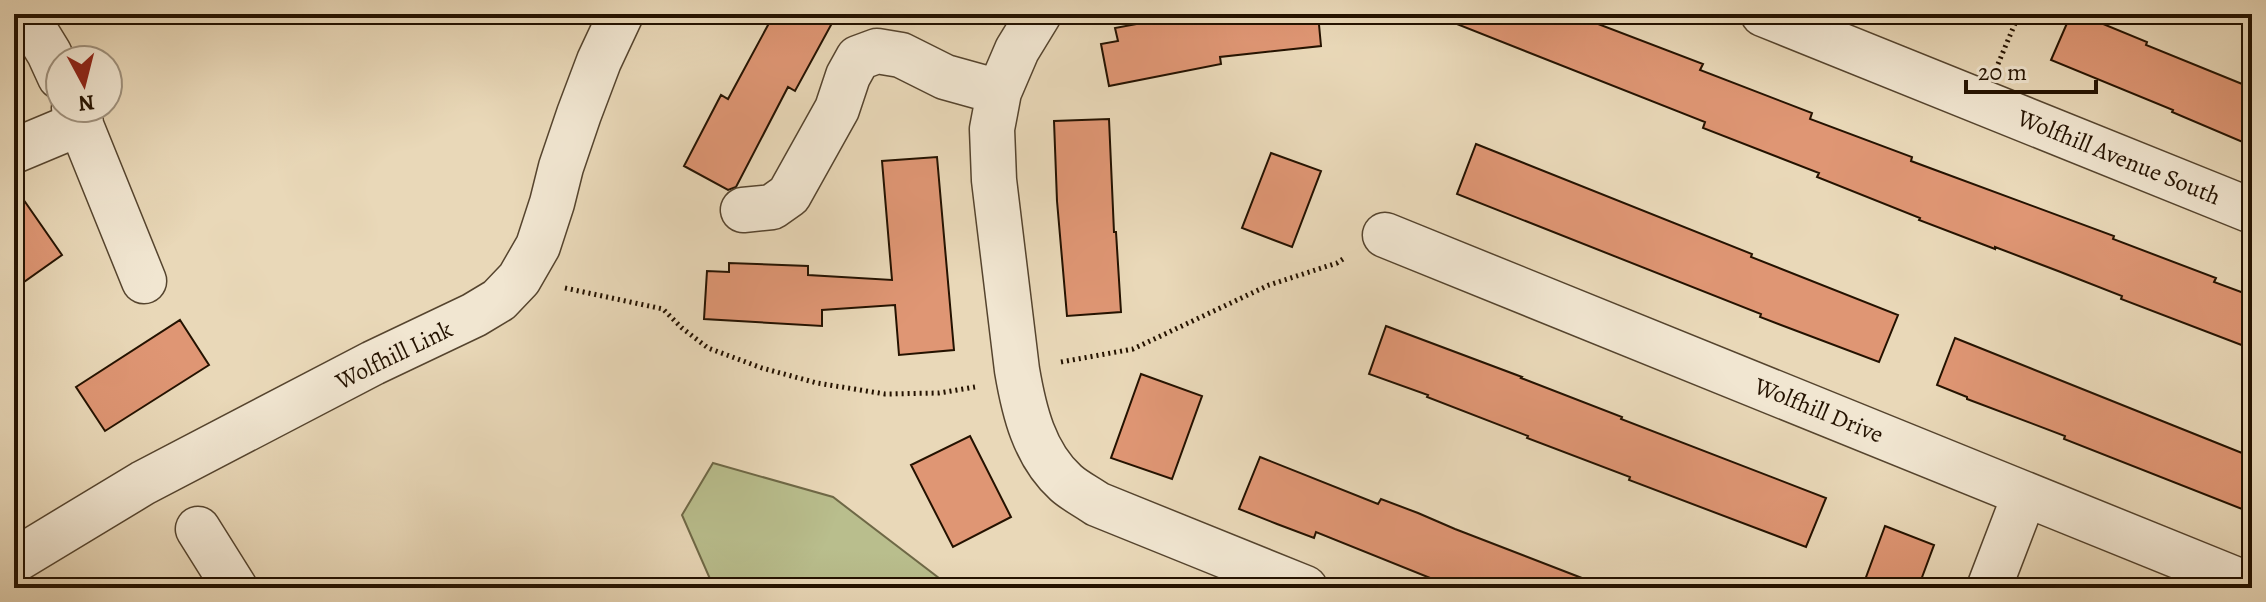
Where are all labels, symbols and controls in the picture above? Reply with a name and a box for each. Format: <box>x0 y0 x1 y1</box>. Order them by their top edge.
north arrow <box>44 44 124 124</box>
scale bar <box>1966 44 2096 94</box>
text: 20 m <box>1978 56 2027 88</box>
text: N <box>77 87 96 119</box>
street label: Wolfhill Avenue South <box>2012 101 2226 212</box>
street label: Wolfhill Link <box>329 313 458 398</box>
street label: Wolfhill Drive <box>1749 369 1888 450</box>

